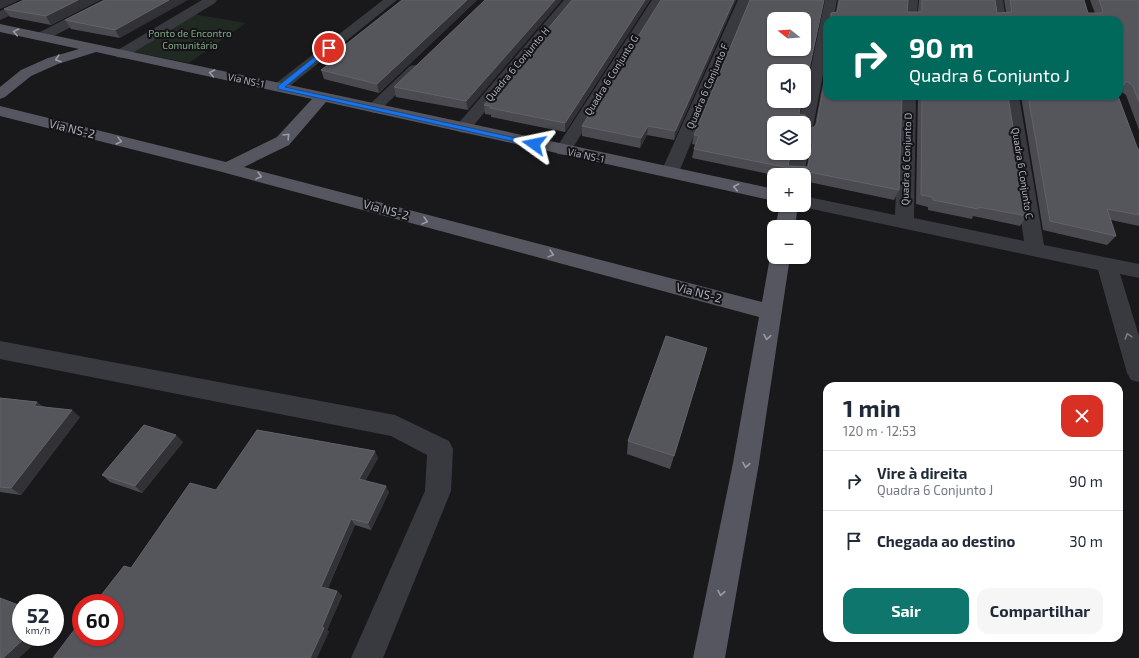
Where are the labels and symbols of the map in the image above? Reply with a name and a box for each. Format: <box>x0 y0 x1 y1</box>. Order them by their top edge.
north arrow <box>767 12 811 56</box>
street label: Quadra 6 Conjunto H <box>483 25 551 103</box>
park label: Ponto de Encontro Comunitário <box>148 27 232 51</box>
one-way arrow <box>13 28 20 36</box>
pin <box>312 31 346 65</box>
street label: Quadra 6 Conjunto G <box>581 33 641 117</box>
street label: Quadra 6 Conjunto F <box>684 41 731 131</box>
one-way arrow <box>55 54 62 63</box>
one-way arrow <box>209 69 215 77</box>
street label: Via NS-1 <box>227 70 265 90</box>
street label: Quadra 6 Conjunto D <box>898 112 914 206</box>
street label: Via NS-2 <box>48 116 97 141</box>
position arrow <box>513 123 555 165</box>
street label: Quadra 6 Conjunto C <box>1010 127 1036 220</box>
one-way arrow <box>282 133 290 141</box>
one-way arrow <box>116 136 123 145</box>
street label: Via NS-1 <box>567 145 605 165</box>
one-way arrow <box>256 172 262 180</box>
one-way arrow <box>733 183 739 191</box>
street label: Via NS-2 <box>362 196 411 222</box>
one-way arrow <box>422 216 428 224</box>
one-way arrow <box>547 249 554 258</box>
street label: Via NS-2 <box>675 279 724 305</box>
one-way arrow <box>1124 332 1133 339</box>
one-way arrow <box>763 334 771 340</box>
one-way arrow <box>742 462 750 468</box>
one-way arrow <box>718 590 726 596</box>
speed limit sign: 60 <box>72 594 124 646</box>

